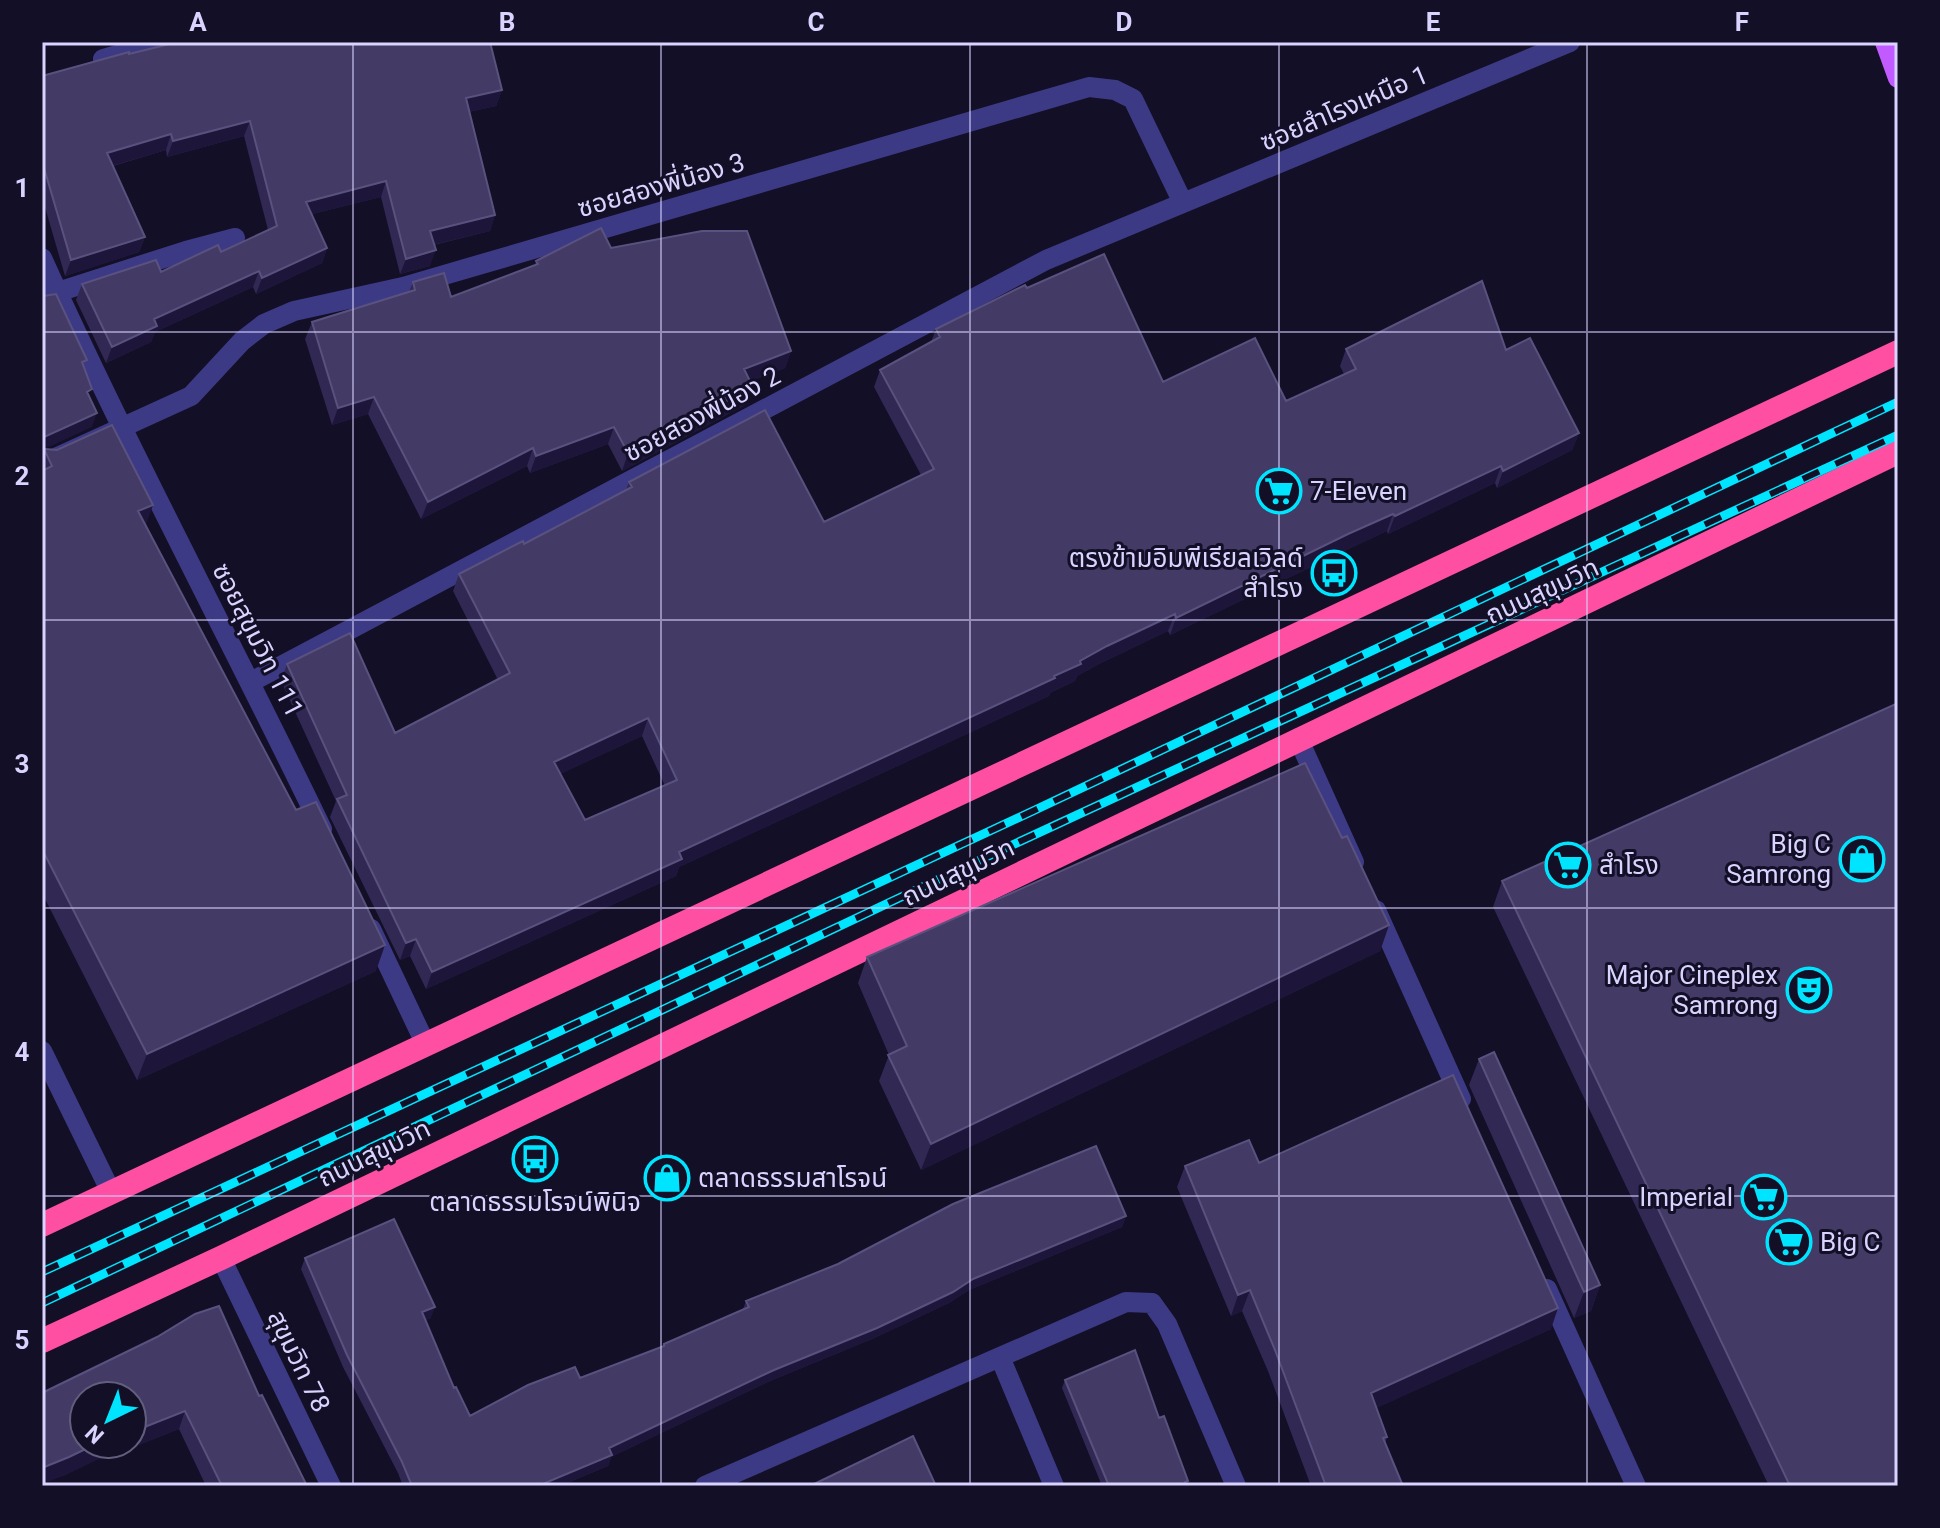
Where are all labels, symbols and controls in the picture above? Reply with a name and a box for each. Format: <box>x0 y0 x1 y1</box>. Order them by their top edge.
text: A <box>189 7 207 37</box>
text: B <box>499 7 515 37</box>
text: C <box>807 7 825 37</box>
text: D <box>1116 7 1132 37</box>
text: E <box>1426 7 1441 37</box>
text: F <box>1735 7 1749 37</box>
street label: ซอยสำโรงเหนือ 1 <box>1256 59 1432 157</box>
street label: ซอยสองพี่น้อง 3 <box>573 144 748 223</box>
text: 1 <box>15 173 29 203</box>
street label: ซอยสองพี่น้อง 2 <box>617 358 785 468</box>
text: 2 <box>15 461 29 491</box>
supermarket icon: 7-Eleven <box>1255 467 1303 515</box>
place label: 7-Eleven <box>1310 476 1407 506</box>
place label: ตรงข้ามอิมพีเรียลเวิลด์ สําโรง <box>1069 543 1303 603</box>
bus stop icon: ตรงข้ามอิมพีเรียลเวิลด์ สําโรง <box>1310 549 1358 597</box>
street label: ถนนสุขุมวิท <box>1481 552 1604 631</box>
street label: ซอยสุขุมวิท 111 <box>205 558 310 722</box>
text: 3 <box>15 749 29 779</box>
place label: Big C Samrong <box>1726 829 1831 889</box>
street label: ถนนสุขุมวิท <box>897 832 1019 913</box>
shop icon: Big C Samrong <box>1838 835 1886 883</box>
supermarket icon: สำโรง <box>1544 841 1592 889</box>
place label: สำโรง <box>1599 850 1659 880</box>
place label: Major Cineplex Samrong <box>1606 960 1778 1020</box>
theatre icon: Major Cineplex Samrong <box>1785 966 1833 1014</box>
text: 4 <box>15 1037 30 1067</box>
street label: ถนนสุขุมวิท <box>313 1113 435 1194</box>
bus stop icon: ตลาดธรรมโรจน์พินิจ <box>511 1135 559 1183</box>
shop icon: ตลาดธรรมสาโรจน์ <box>643 1154 691 1202</box>
place label: ตลาดธรรมสาโรจน์ <box>698 1163 887 1193</box>
supermarket icon: Imperial <box>1740 1173 1788 1221</box>
place label: Imperial <box>1639 1182 1733 1212</box>
place label: ตลาดธรรมโรจน์พินิจ <box>429 1187 641 1217</box>
supermarket icon: Big C <box>1765 1218 1813 1266</box>
place label: Big C <box>1820 1227 1881 1257</box>
street label: สุขุมวิท 78 <box>261 1305 336 1417</box>
text: 5 <box>15 1325 29 1355</box>
north arrow <box>68 1380 148 1460</box>
text: N <box>80 1420 109 1449</box>

